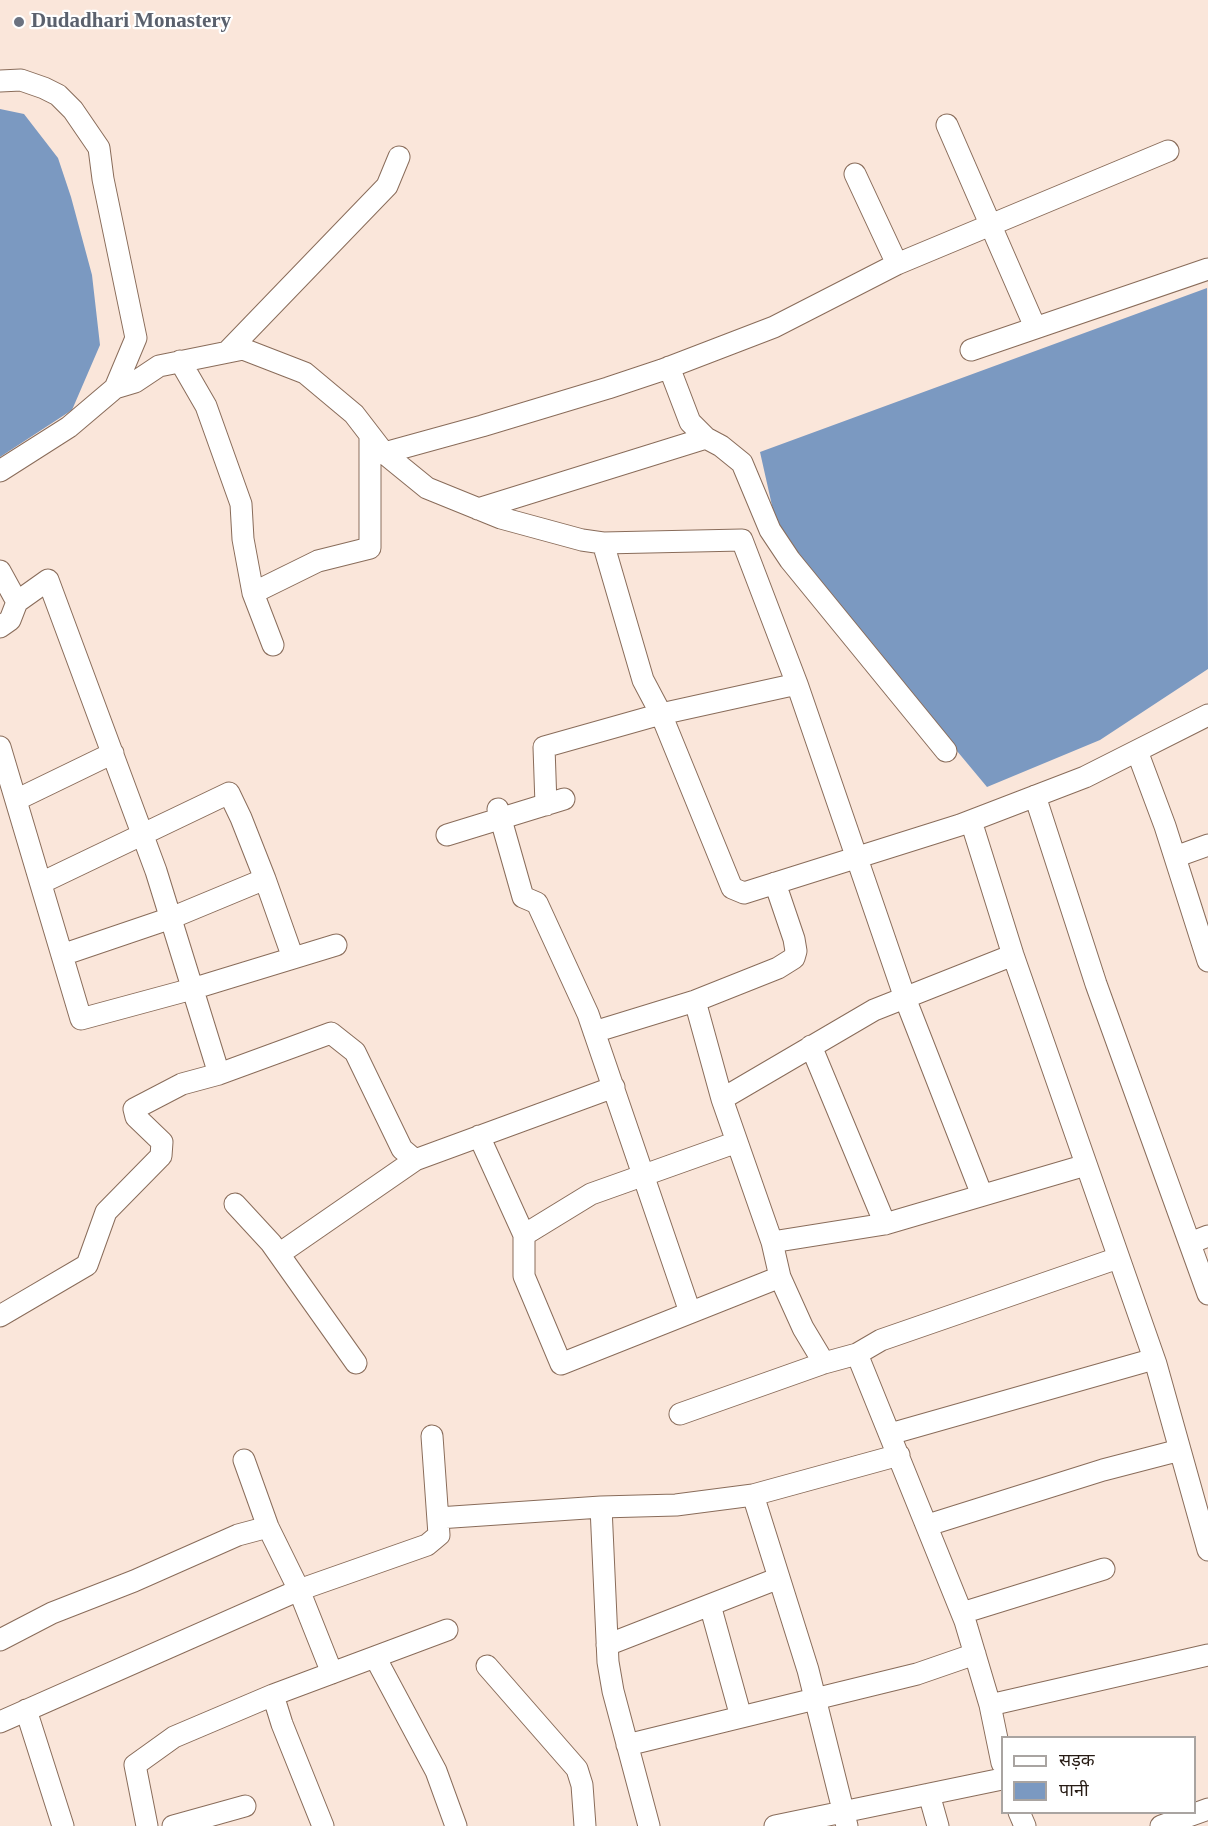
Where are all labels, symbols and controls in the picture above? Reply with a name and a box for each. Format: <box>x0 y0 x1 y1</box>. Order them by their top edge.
place label: Dudadhari Monastery <box>31 9 259 35</box>
marker: Dudadhari Monastery <box>12 15 26 29</box>
legend <box>1001 1736 1196 1814</box>
text: सड़क <box>1059 1750 1095 1773</box>
text: पानी <box>1059 1780 1089 1803</box>

